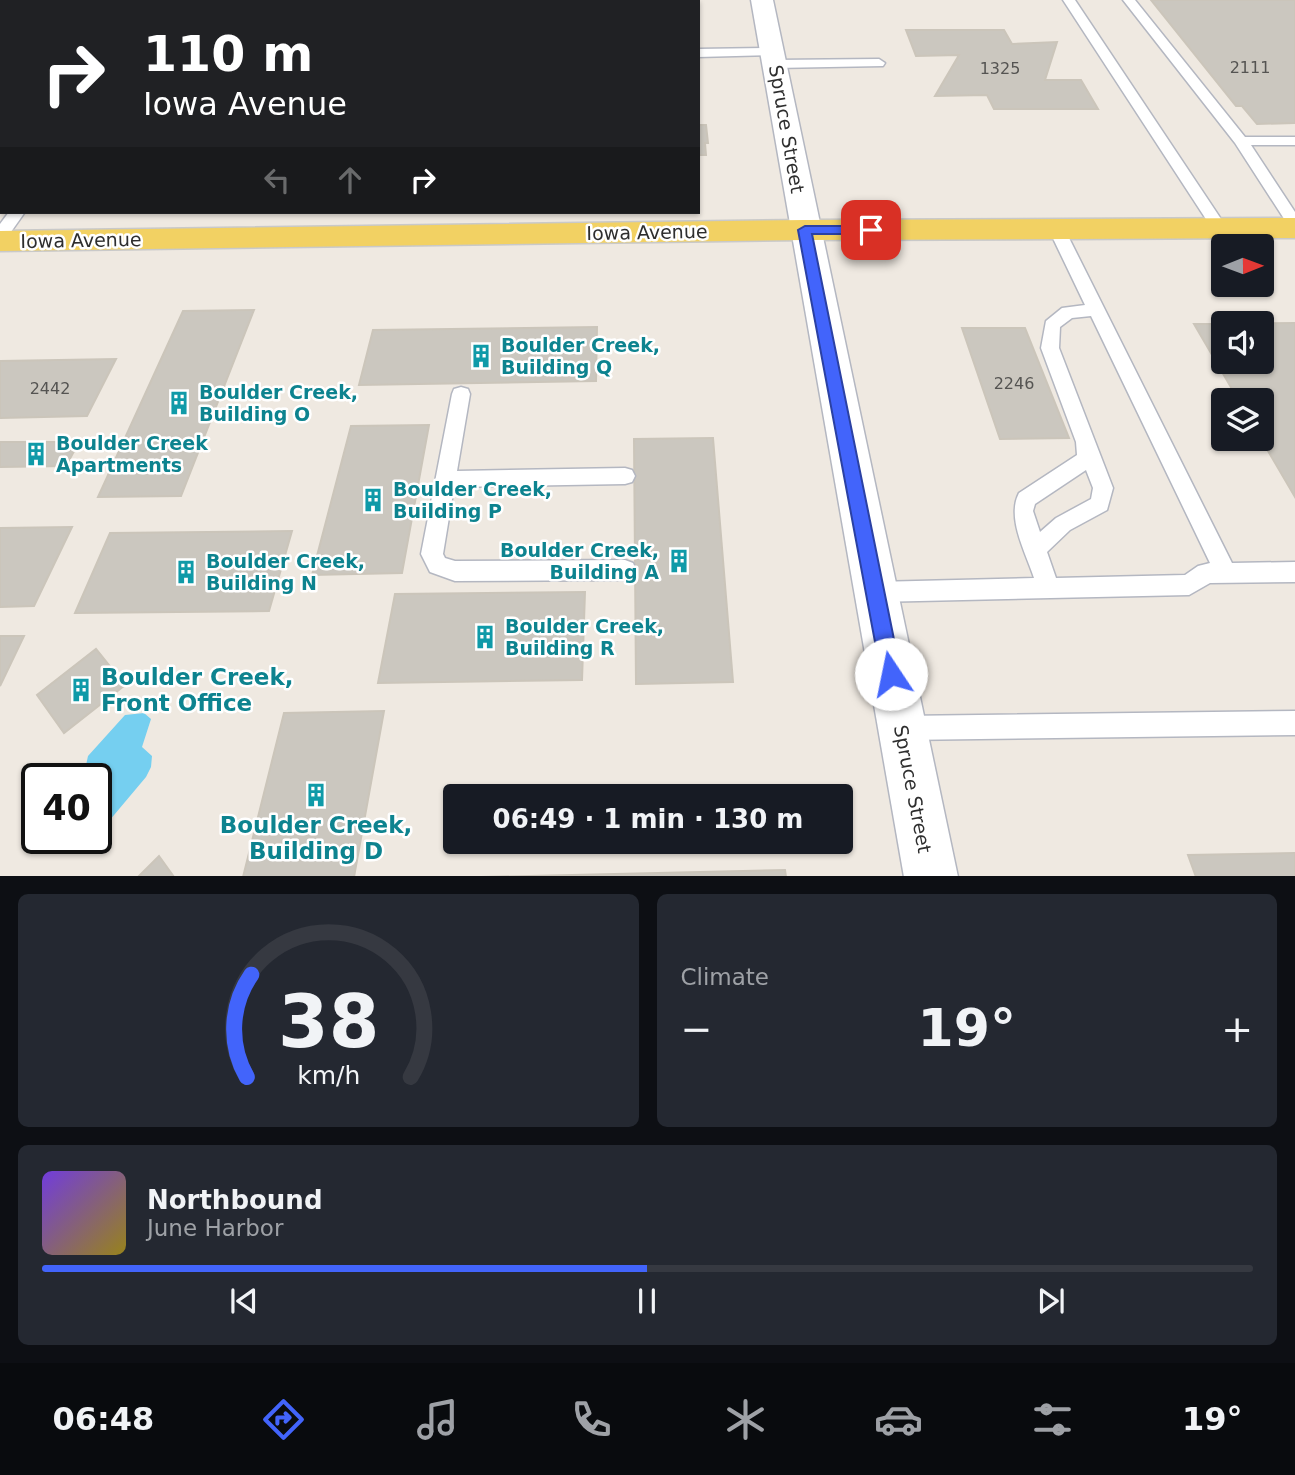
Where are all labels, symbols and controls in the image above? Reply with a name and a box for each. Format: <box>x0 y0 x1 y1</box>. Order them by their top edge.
text: 110 m <box>143 26 313 83</box>
icon: right <box>28 28 119 119</box>
house number: 2111 <box>1230 58 1270 77</box>
house number: 1325 <box>980 59 1020 78</box>
street label: Spruce Street <box>765 63 809 195</box>
text: Iowa Avenue <box>143 85 347 123</box>
icon: left <box>258 161 296 199</box>
icon: ahead <box>331 161 369 199</box>
icon: right <box>404 161 442 199</box>
pin <box>841 200 901 260</box>
icon: arrive <box>852 211 890 249</box>
street label: Iowa Avenue <box>586 220 708 244</box>
street label: Iowa Avenue <box>20 228 142 252</box>
north arrow <box>1211 234 1274 298</box>
map controls <box>1211 234 1274 451</box>
button: sound <box>1211 311 1274 374</box>
place label: Boulder Creek, Building Q <box>501 334 660 378</box>
building icon: Boulder Creek, Building Q <box>467 342 495 370</box>
house number: 2246 <box>994 374 1034 393</box>
house number: 2442 <box>30 379 70 398</box>
place label: Boulder Creek, Building O <box>199 381 358 425</box>
button: layers <box>1211 388 1274 451</box>
building icon: Boulder Creek, Building O <box>165 389 193 417</box>
place label: Boulder Creek Apartments <box>56 432 208 476</box>
building icon: Boulder Creek Apartments <box>22 440 50 468</box>
place label: Boulder Creek, Building P <box>393 478 552 522</box>
building icon: Boulder Creek, Building P <box>359 486 387 514</box>
place label: Boulder Creek, Building A <box>500 539 659 583</box>
building icon: Boulder Creek, Building A <box>665 547 693 575</box>
place label: Boulder Creek, Building N <box>206 550 365 594</box>
building icon: Boulder Creek, Building N <box>172 558 200 586</box>
place label: Boulder Creek, Building R <box>505 615 664 659</box>
building icon: Boulder Creek, Building R <box>471 623 499 651</box>
position arrow <box>854 637 928 711</box>
place label: Boulder Creek, Front Office <box>101 664 293 716</box>
building icon: Boulder Creek, Front Office <box>67 676 95 704</box>
street label: Spruce Street <box>890 723 936 855</box>
speed limit sign: 40 <box>21 763 112 854</box>
building icon: Boulder Creek, Building D <box>302 781 330 809</box>
text: 06:49 · 1 min · 130 m <box>493 804 803 834</box>
place label: Boulder Creek, Building D <box>220 812 412 864</box>
text: Climate <box>681 964 769 990</box>
text: 38 <box>278 979 379 1064</box>
text: 19° <box>918 998 1016 1058</box>
text: − <box>681 1007 712 1051</box>
text: + <box>1221 1007 1253 1051</box>
text: km/h <box>297 1060 360 1089</box>
text: Northbound <box>147 1185 323 1215</box>
text: June Harbor <box>147 1215 283 1241</box>
icon: previous <box>225 1282 263 1320</box>
icon: pause <box>628 1282 666 1320</box>
icon: next <box>1032 1282 1070 1320</box>
icon: directions <box>259 1395 308 1444</box>
icon: music <box>413 1395 462 1444</box>
icon: phone <box>567 1395 616 1444</box>
icon: climate <box>721 1395 770 1444</box>
icon: car <box>874 1395 923 1444</box>
icon: filters <box>1028 1395 1077 1444</box>
text: 06:48 <box>52 1400 154 1438</box>
text: 19° <box>1182 1400 1242 1438</box>

